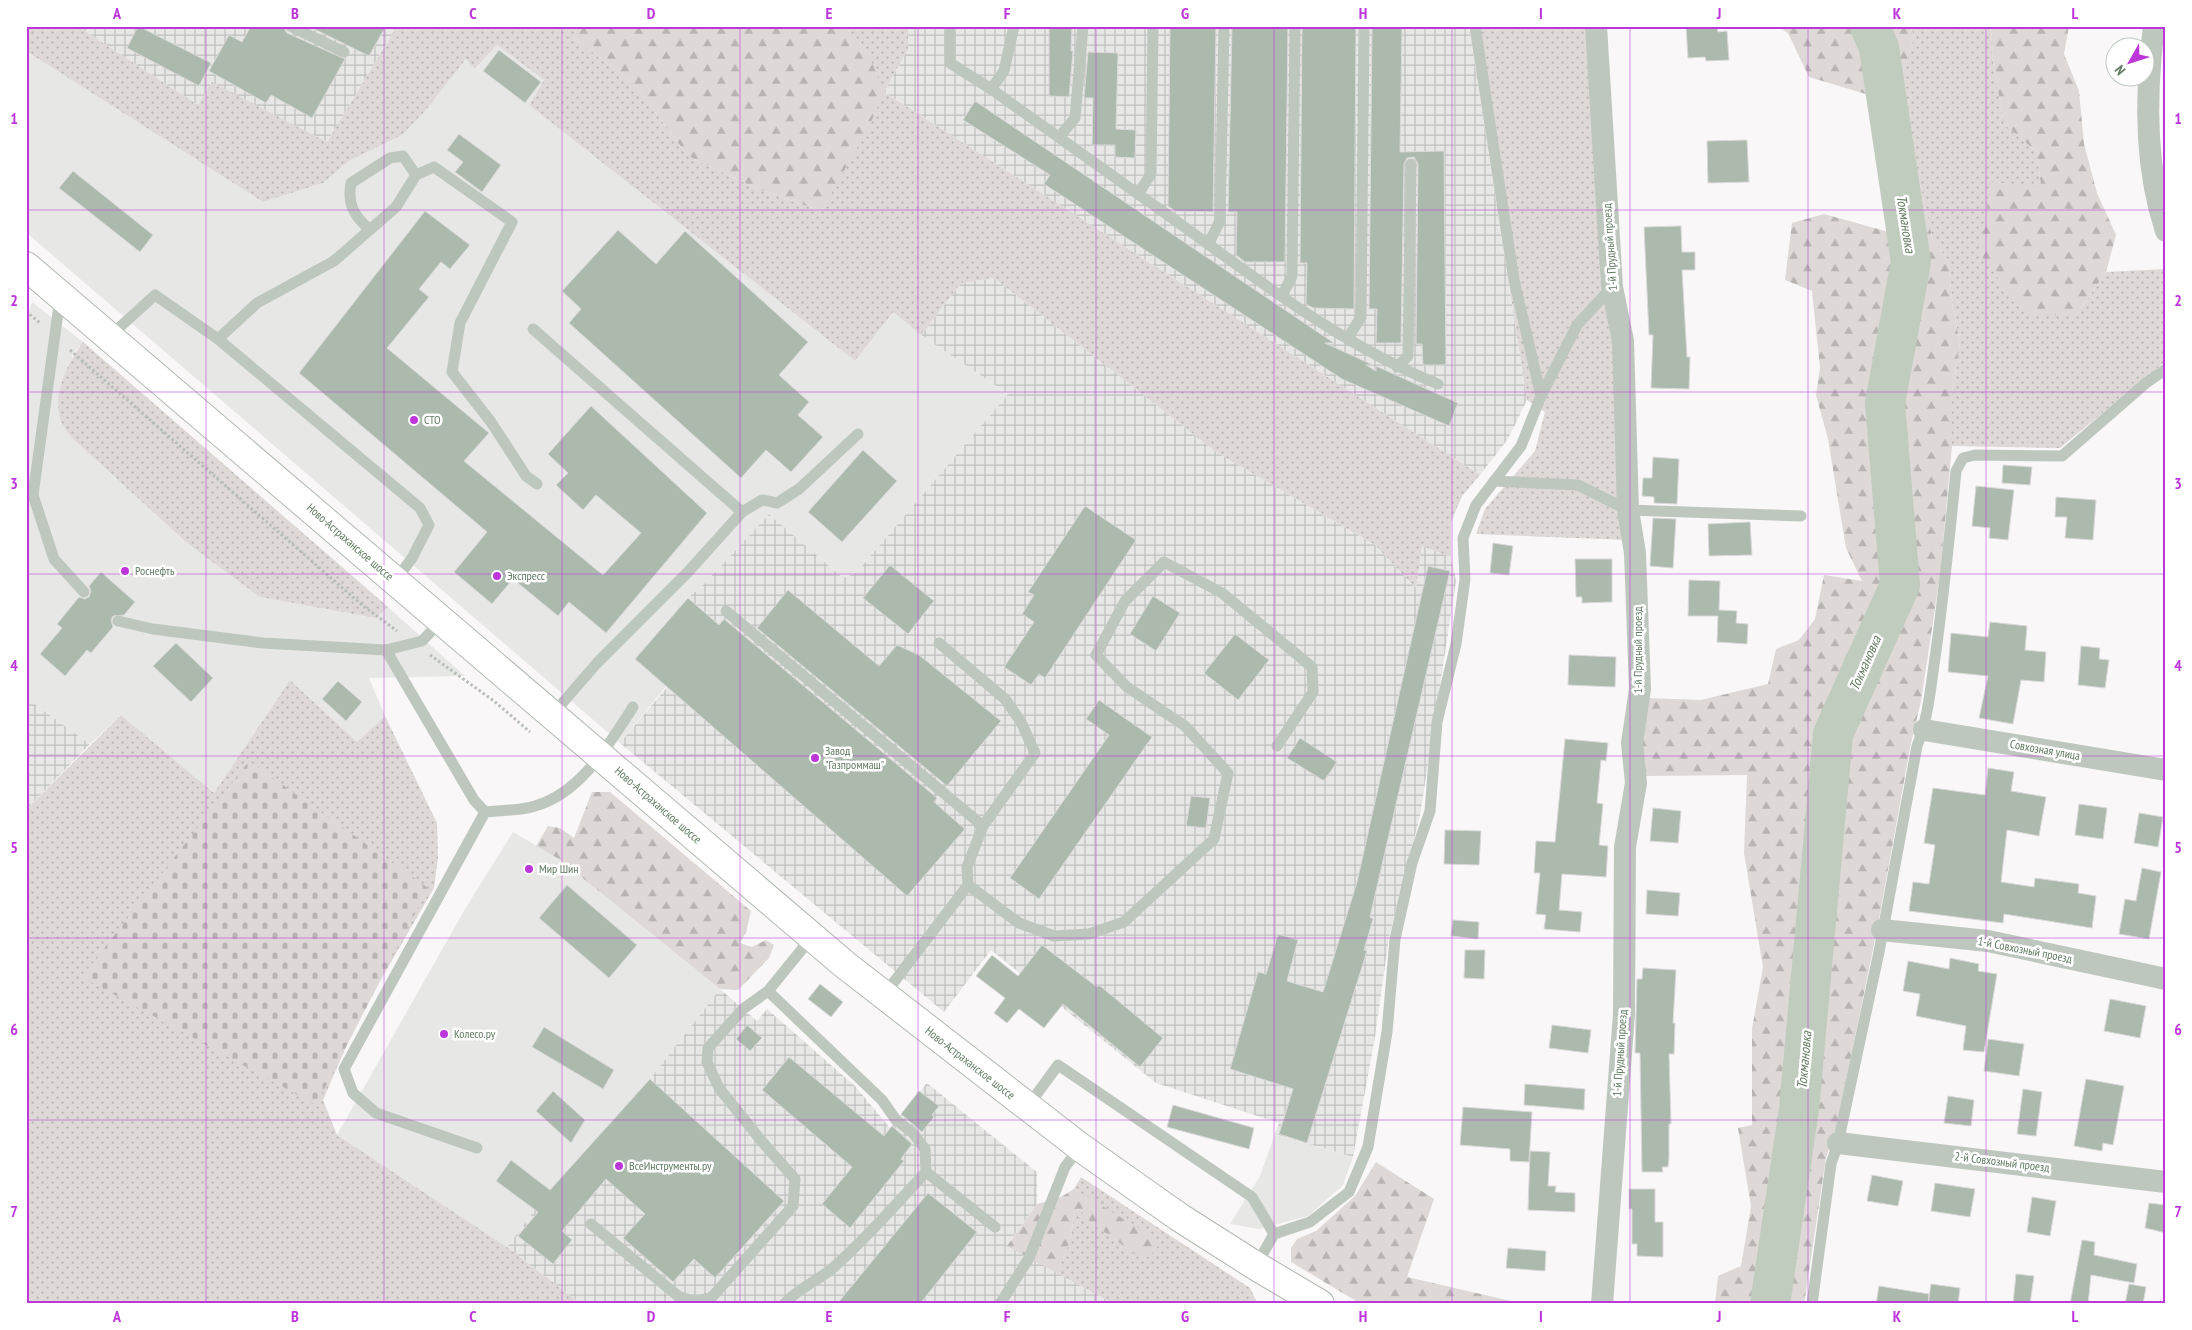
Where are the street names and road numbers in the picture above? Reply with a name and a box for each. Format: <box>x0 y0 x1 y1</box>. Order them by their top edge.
street label: 1-й Прудный проезд <box>1599 202 1620 291</box>
street label: Ново-Астраханское шоссе <box>304 500 397 583</box>
street label: 1-й Прудный проезд <box>1630 606 1645 694</box>
street label: Совхозная улица <box>2009 736 2082 763</box>
street label: Ново-Астраханское шоссе <box>612 763 705 846</box>
street label: 1-й Совхозный проезд <box>1977 933 2074 966</box>
street label: 1-й Прудный проезд <box>1609 1008 1630 1097</box>
street label: Ново-Астраханское шоссе <box>922 1023 1018 1102</box>
street label: 2-й Совхозный проезд <box>1954 1148 2051 1175</box>

